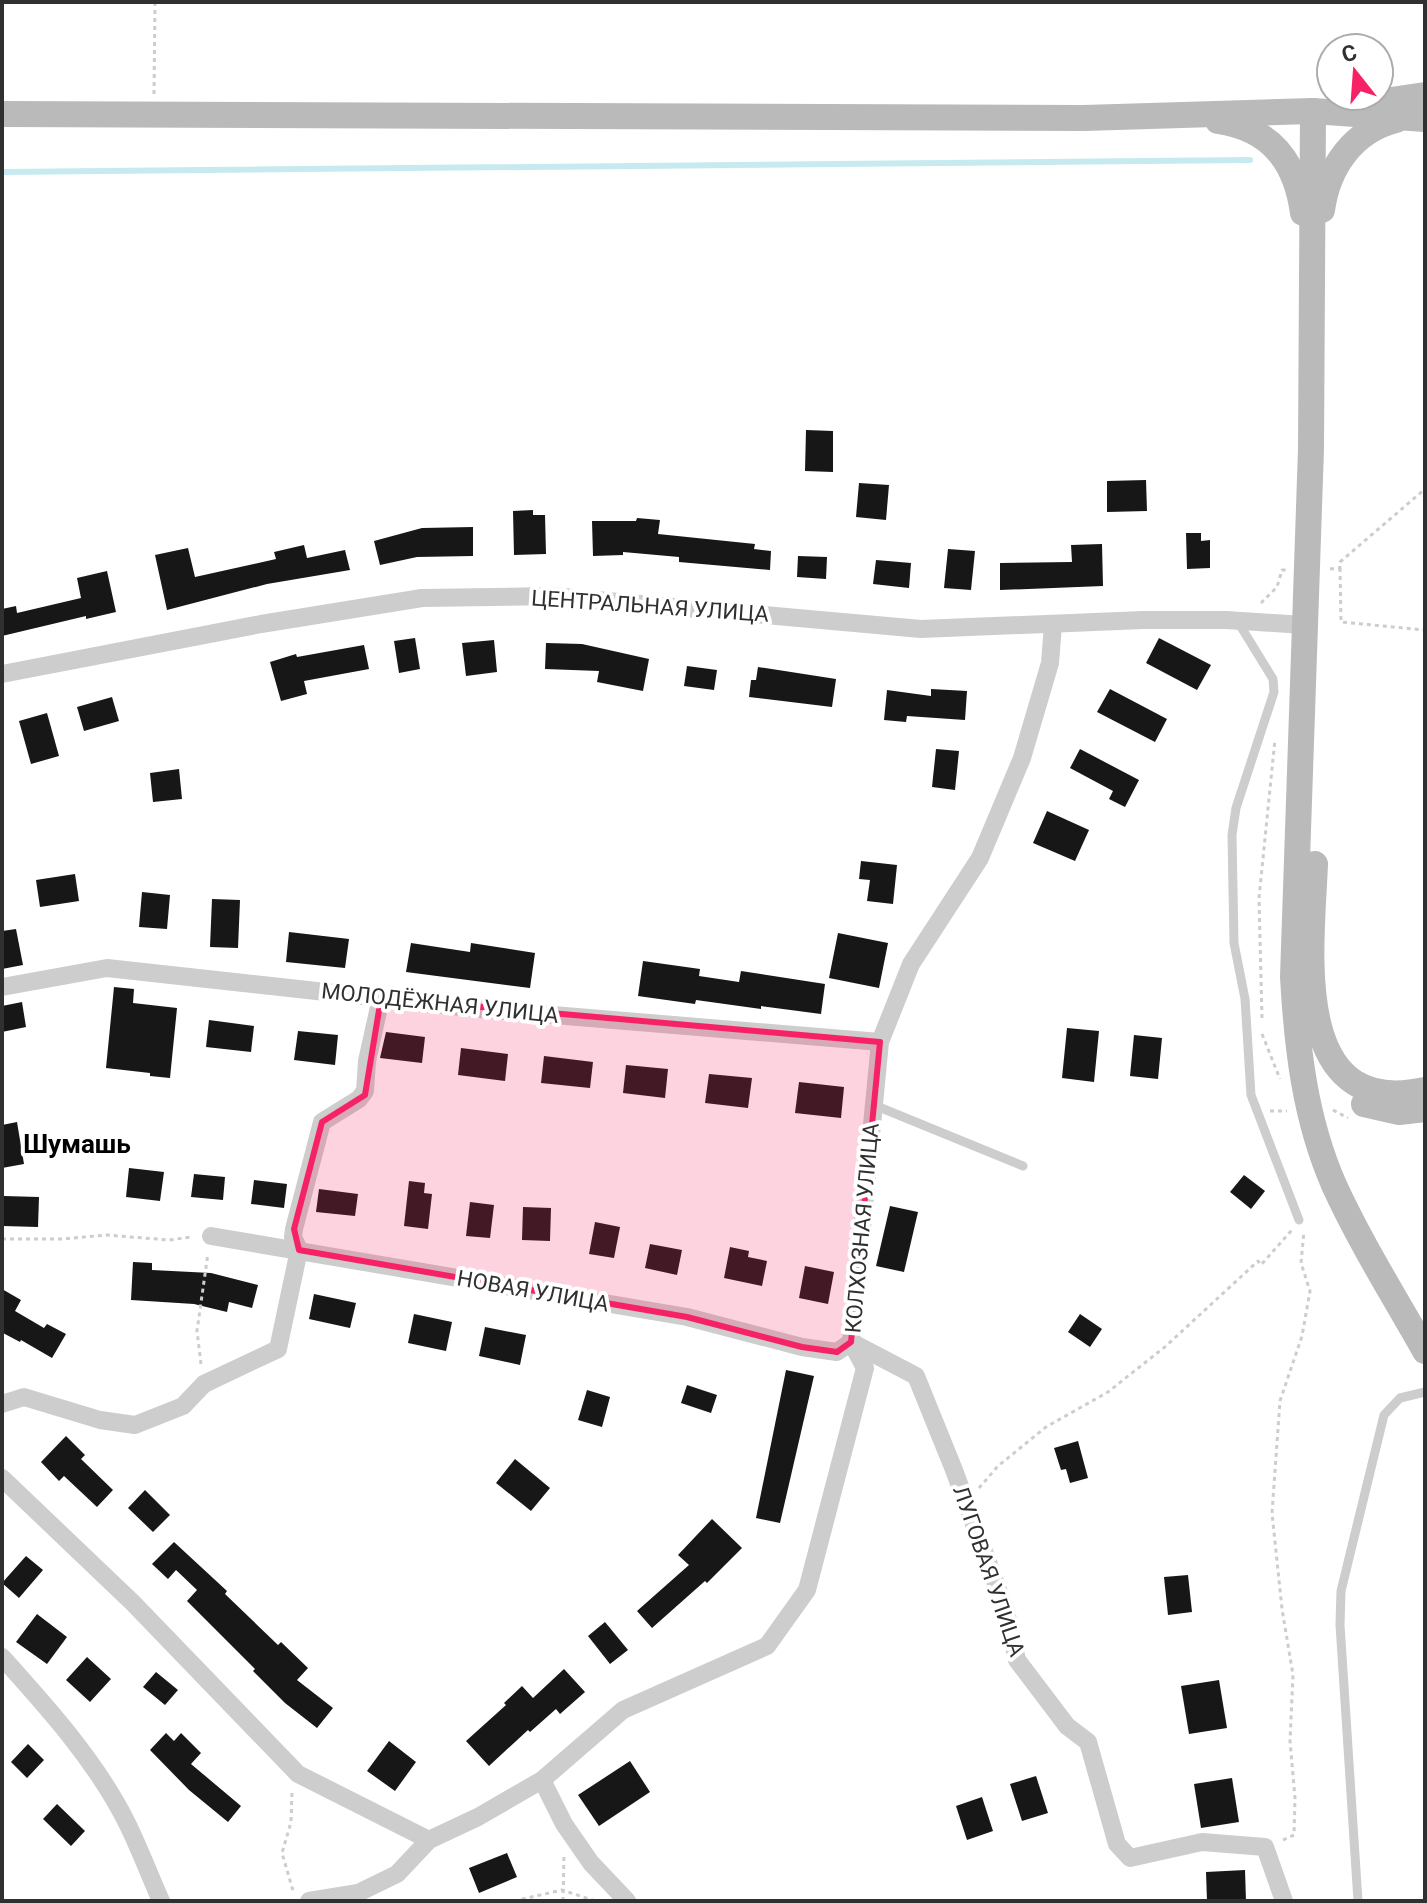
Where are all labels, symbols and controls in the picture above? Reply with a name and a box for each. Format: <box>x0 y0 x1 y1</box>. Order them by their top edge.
north arrow <box>1315 32 1395 112</box>
text: С <box>1339 39 1360 67</box>
street label: ЦЕНТРАЛЬНАЯ УЛИЦА <box>530 585 770 627</box>
street label: МОЛОДЁЖНАЯ УЛИЦА <box>320 978 560 1028</box>
street label: КОЛХОЗНАЯ УЛИЦА <box>840 1121 884 1334</box>
district label: Шумашь <box>23 1129 131 1159</box>
street label: НОВАЯ УЛИЦА <box>455 1265 611 1317</box>
street label: ЛУГОВАЯ УЛИЦА <box>948 1482 1030 1660</box>

